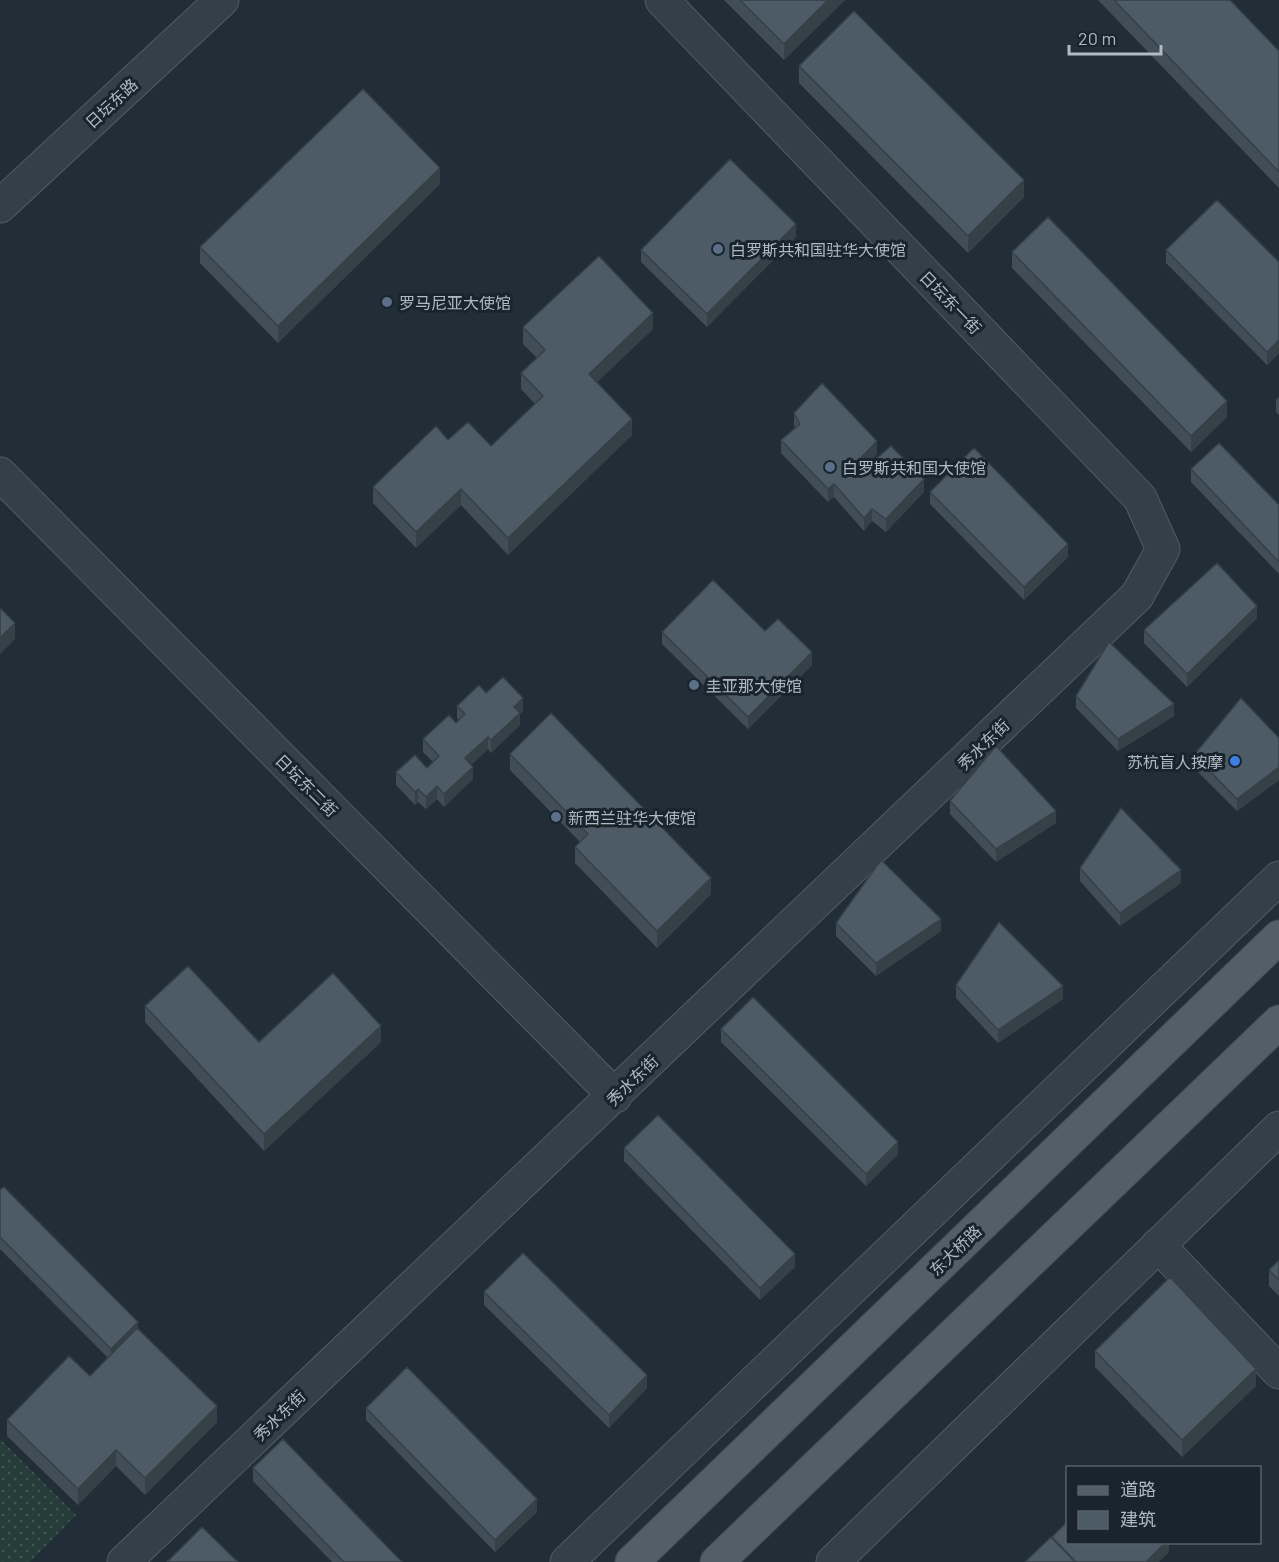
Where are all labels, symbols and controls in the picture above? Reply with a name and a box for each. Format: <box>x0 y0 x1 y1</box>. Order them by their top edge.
scale bar <box>1069 18 1160 56</box>
text: 20 m <box>1078 27 1116 49</box>
street label: 日坛东路 <box>81 74 141 132</box>
place label: 白罗斯共和国驻华大使馆 <box>730 240 906 259</box>
marker: 白罗斯共和国驻华大使馆 <box>711 242 725 256</box>
street label: 日坛东一街 <box>916 267 986 337</box>
place label: 罗马尼亚大使馆 <box>399 293 511 312</box>
marker: 罗马尼亚大使馆 <box>380 295 394 309</box>
place label: 白罗斯共和国大使馆 <box>842 458 986 477</box>
marker: 白罗斯共和国大使馆 <box>823 460 837 474</box>
place label: 圭亚那大使馆 <box>706 676 802 695</box>
marker: 圭亚那大使馆 <box>687 678 701 692</box>
street label: 秀水东街 <box>953 715 1013 773</box>
street label: 日坛东二街 <box>272 750 342 820</box>
place label: 苏杭盲人按摩 <box>1127 752 1223 771</box>
marker: 苏杭盲人按摩 <box>1228 754 1242 768</box>
place label: 新西兰驻华大使馆 <box>568 808 696 827</box>
marker: 新西兰驻华大使馆 <box>549 810 563 824</box>
street label: 秀水东街 <box>602 1051 662 1109</box>
street label: 东大桥路 <box>925 1221 985 1279</box>
street label: 秀水东街 <box>249 1386 309 1444</box>
legend <box>1066 1466 1261 1544</box>
text: 道路 <box>1120 1478 1156 1500</box>
text: 建筑 <box>1120 1508 1156 1530</box>

